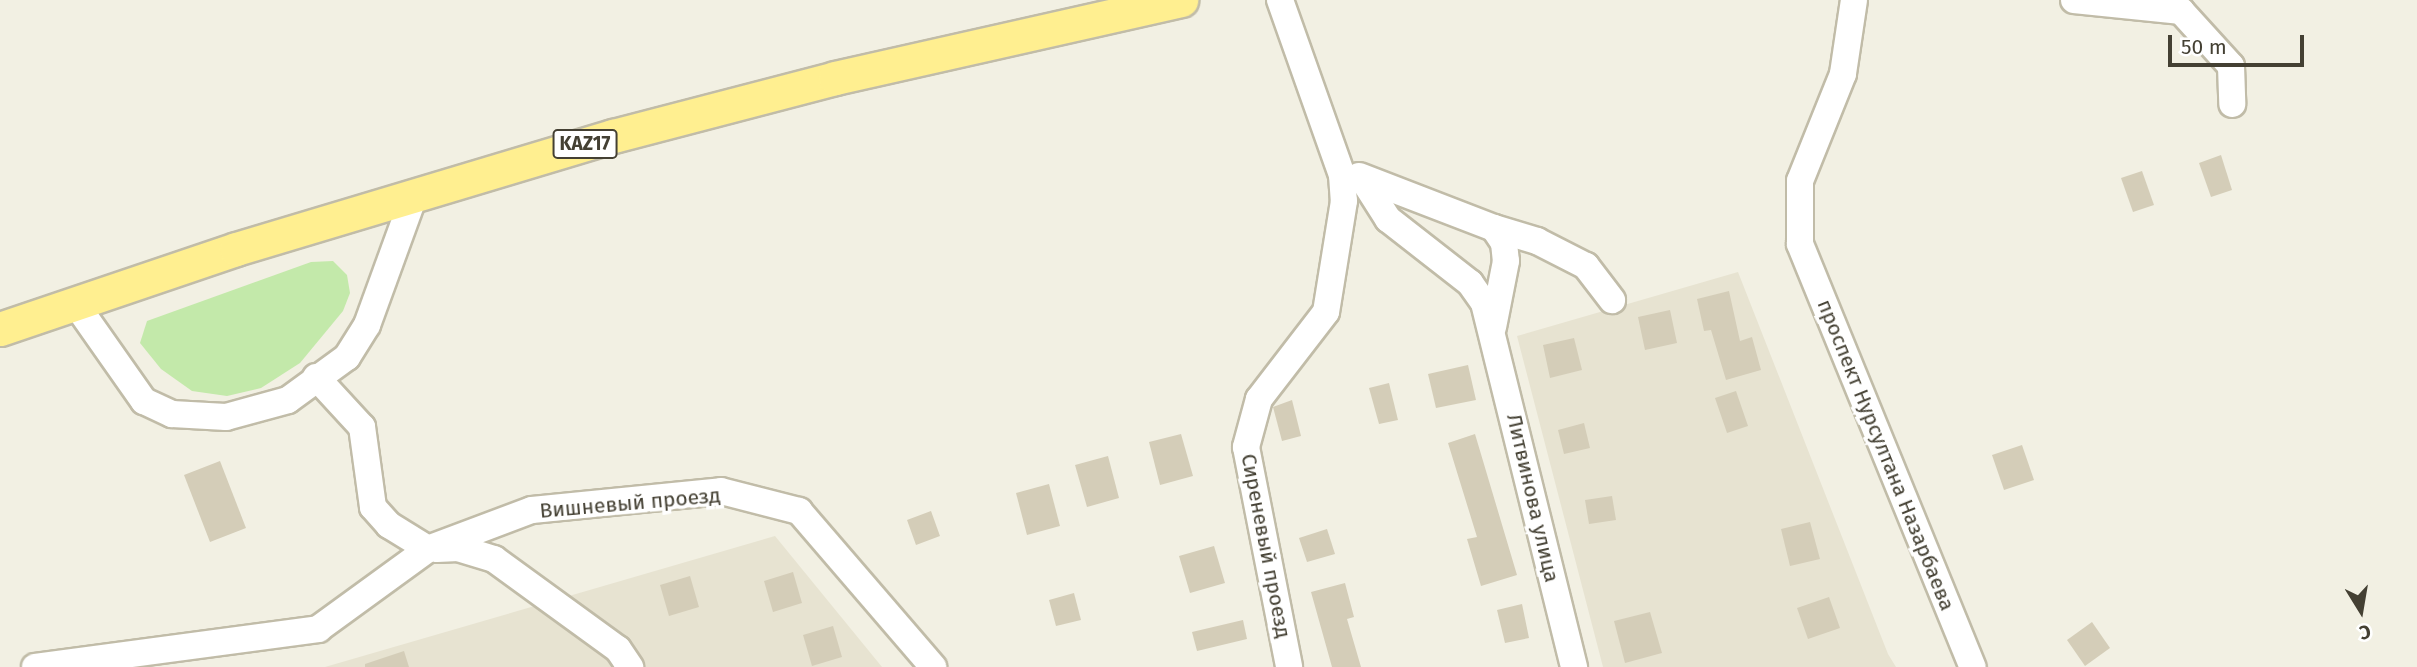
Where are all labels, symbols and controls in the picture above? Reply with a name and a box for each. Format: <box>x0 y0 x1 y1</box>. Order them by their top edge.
scale bar <box>2172 21 2308 65</box>
text: 50 m <box>2181 34 2227 60</box>
road number: KAZ17 <box>552 128 618 160</box>
street label: проспект Нурсултана Назарбаева <box>1812 296 1960 614</box>
street label: Литвинова улица <box>1501 411 1565 585</box>
street label: Сиреневый проезд <box>1236 452 1296 640</box>
street label: Вишневый проезд <box>539 483 721 523</box>
north arrow <box>2326 576 2396 646</box>
text: С <box>2358 620 2373 644</box>

